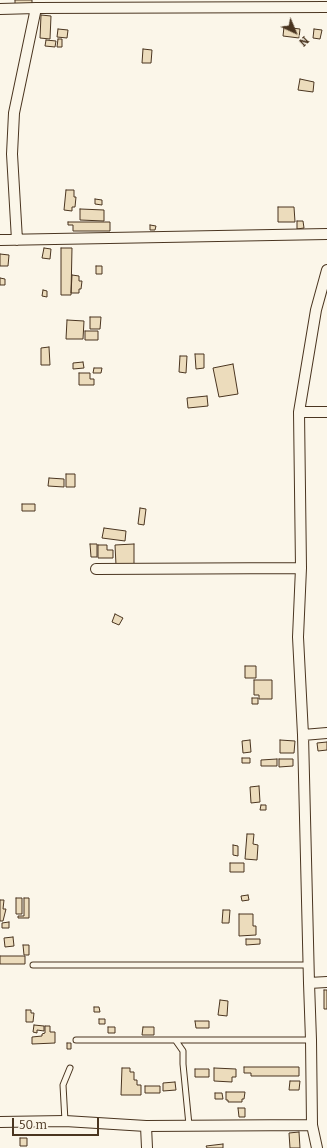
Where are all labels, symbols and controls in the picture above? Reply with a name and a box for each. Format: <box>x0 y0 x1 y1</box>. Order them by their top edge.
north arrow <box>275 12 315 52</box>
text: N <box>296 33 311 49</box>
scale bar <box>14 1110 101 1136</box>
text: 50 m <box>19 1118 47 1132</box>

